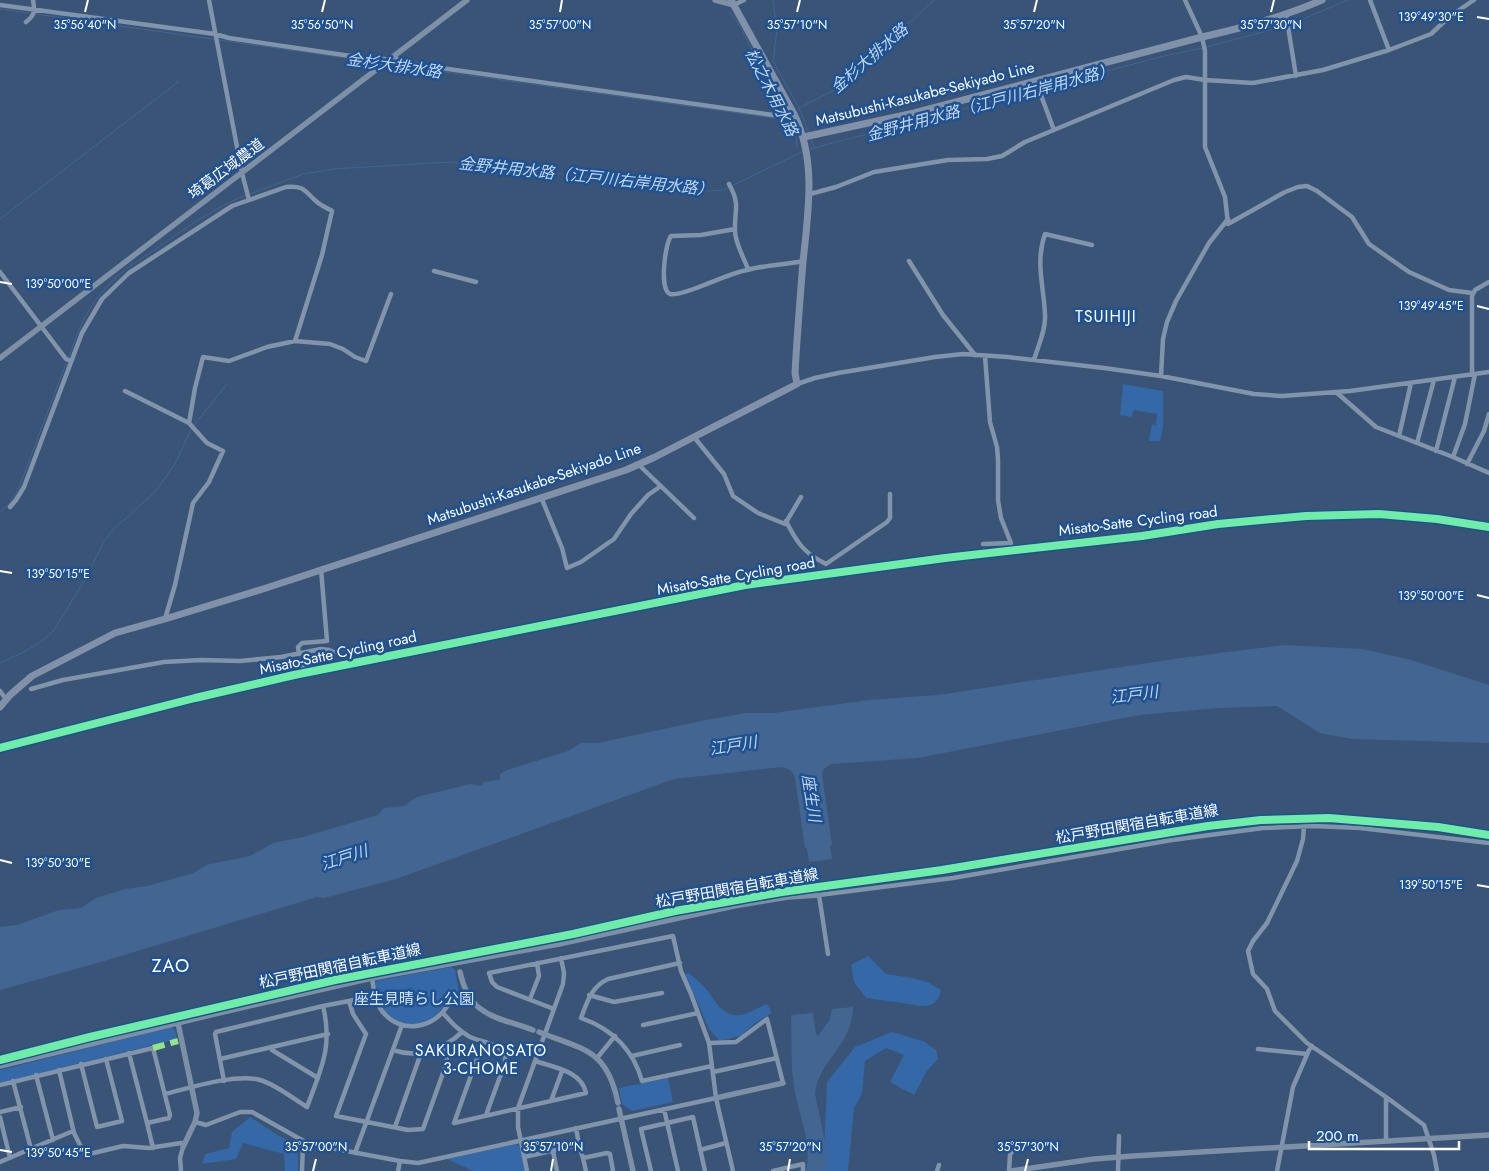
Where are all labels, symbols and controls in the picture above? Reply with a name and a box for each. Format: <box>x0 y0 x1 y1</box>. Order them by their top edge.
text: 139°49'30"E <box>1398 8 1464 26</box>
text: 35°56'40"N <box>54 16 116 34</box>
text: 35°56'50"N <box>291 16 353 34</box>
text: 35°57'00"N <box>529 16 591 34</box>
text: 35°57'10"N <box>767 16 827 34</box>
text: 35°57'20"N <box>1003 16 1065 34</box>
text: 35°57'30"N <box>1240 16 1302 34</box>
water label: 金杉大排水路 <box>826 17 915 99</box>
water label: 松之木用水路 <box>740 44 804 142</box>
water label: 金杉大排水路 <box>345 47 445 84</box>
street label: Matsubushi-Kasukabe-Sekiyado Line <box>813 56 1037 132</box>
water label: 金野井用水路（江戸川右岸用水路） <box>864 58 1117 147</box>
street label: 埼葛広域農道 <box>183 133 269 205</box>
water label: 金野井用水路（江戸川右岸用水路） <box>457 152 714 201</box>
text: 139°50'00"E <box>25 275 91 293</box>
text: 139°49'45"E <box>1398 297 1464 315</box>
district label: TSUIHIJI <box>1075 305 1137 328</box>
street label: Matsubushi-Kasukabe-Sekiyado Line <box>424 437 644 531</box>
street label: Misato-Satte Cycling road <box>1057 500 1219 542</box>
street label: Misato-Satte Cycling road <box>655 551 817 601</box>
text: 139°50'15"E <box>26 565 90 583</box>
text: 139°50'00"E <box>1398 587 1464 605</box>
street label: Misato-Satte Cycling road <box>257 626 419 680</box>
water label: 江戸川 <box>1109 680 1161 709</box>
water label: 江戸川 <box>708 730 761 761</box>
water label: 座生川 <box>796 773 827 826</box>
street label: 松戸野田関宿自転車道線 <box>1054 799 1220 849</box>
water label: 江戸川 <box>318 839 372 876</box>
text: 139°50'30"E <box>25 854 91 872</box>
street label: 松戸野田関宿自転車道線 <box>654 863 820 913</box>
text: 139°50'15"E <box>1399 876 1463 894</box>
street label: 松戸野田関宿自転車道線 <box>257 938 423 994</box>
district label: ZAO <box>152 953 190 979</box>
park label: 座生見晴らし公園 <box>354 988 474 1010</box>
district label: SAKURANOSATO 3-CHOME <box>415 1039 547 1080</box>
scale bar <box>1309 1118 1459 1150</box>
text: 200 m <box>1316 1125 1359 1147</box>
text: 35°57'00"N <box>285 1138 347 1156</box>
text: 35°57'10"N <box>523 1138 583 1156</box>
text: 35°57'20"N <box>759 1138 821 1156</box>
text: 35°57'30"N <box>997 1138 1059 1156</box>
text: 139°50'45"E <box>25 1144 91 1162</box>

